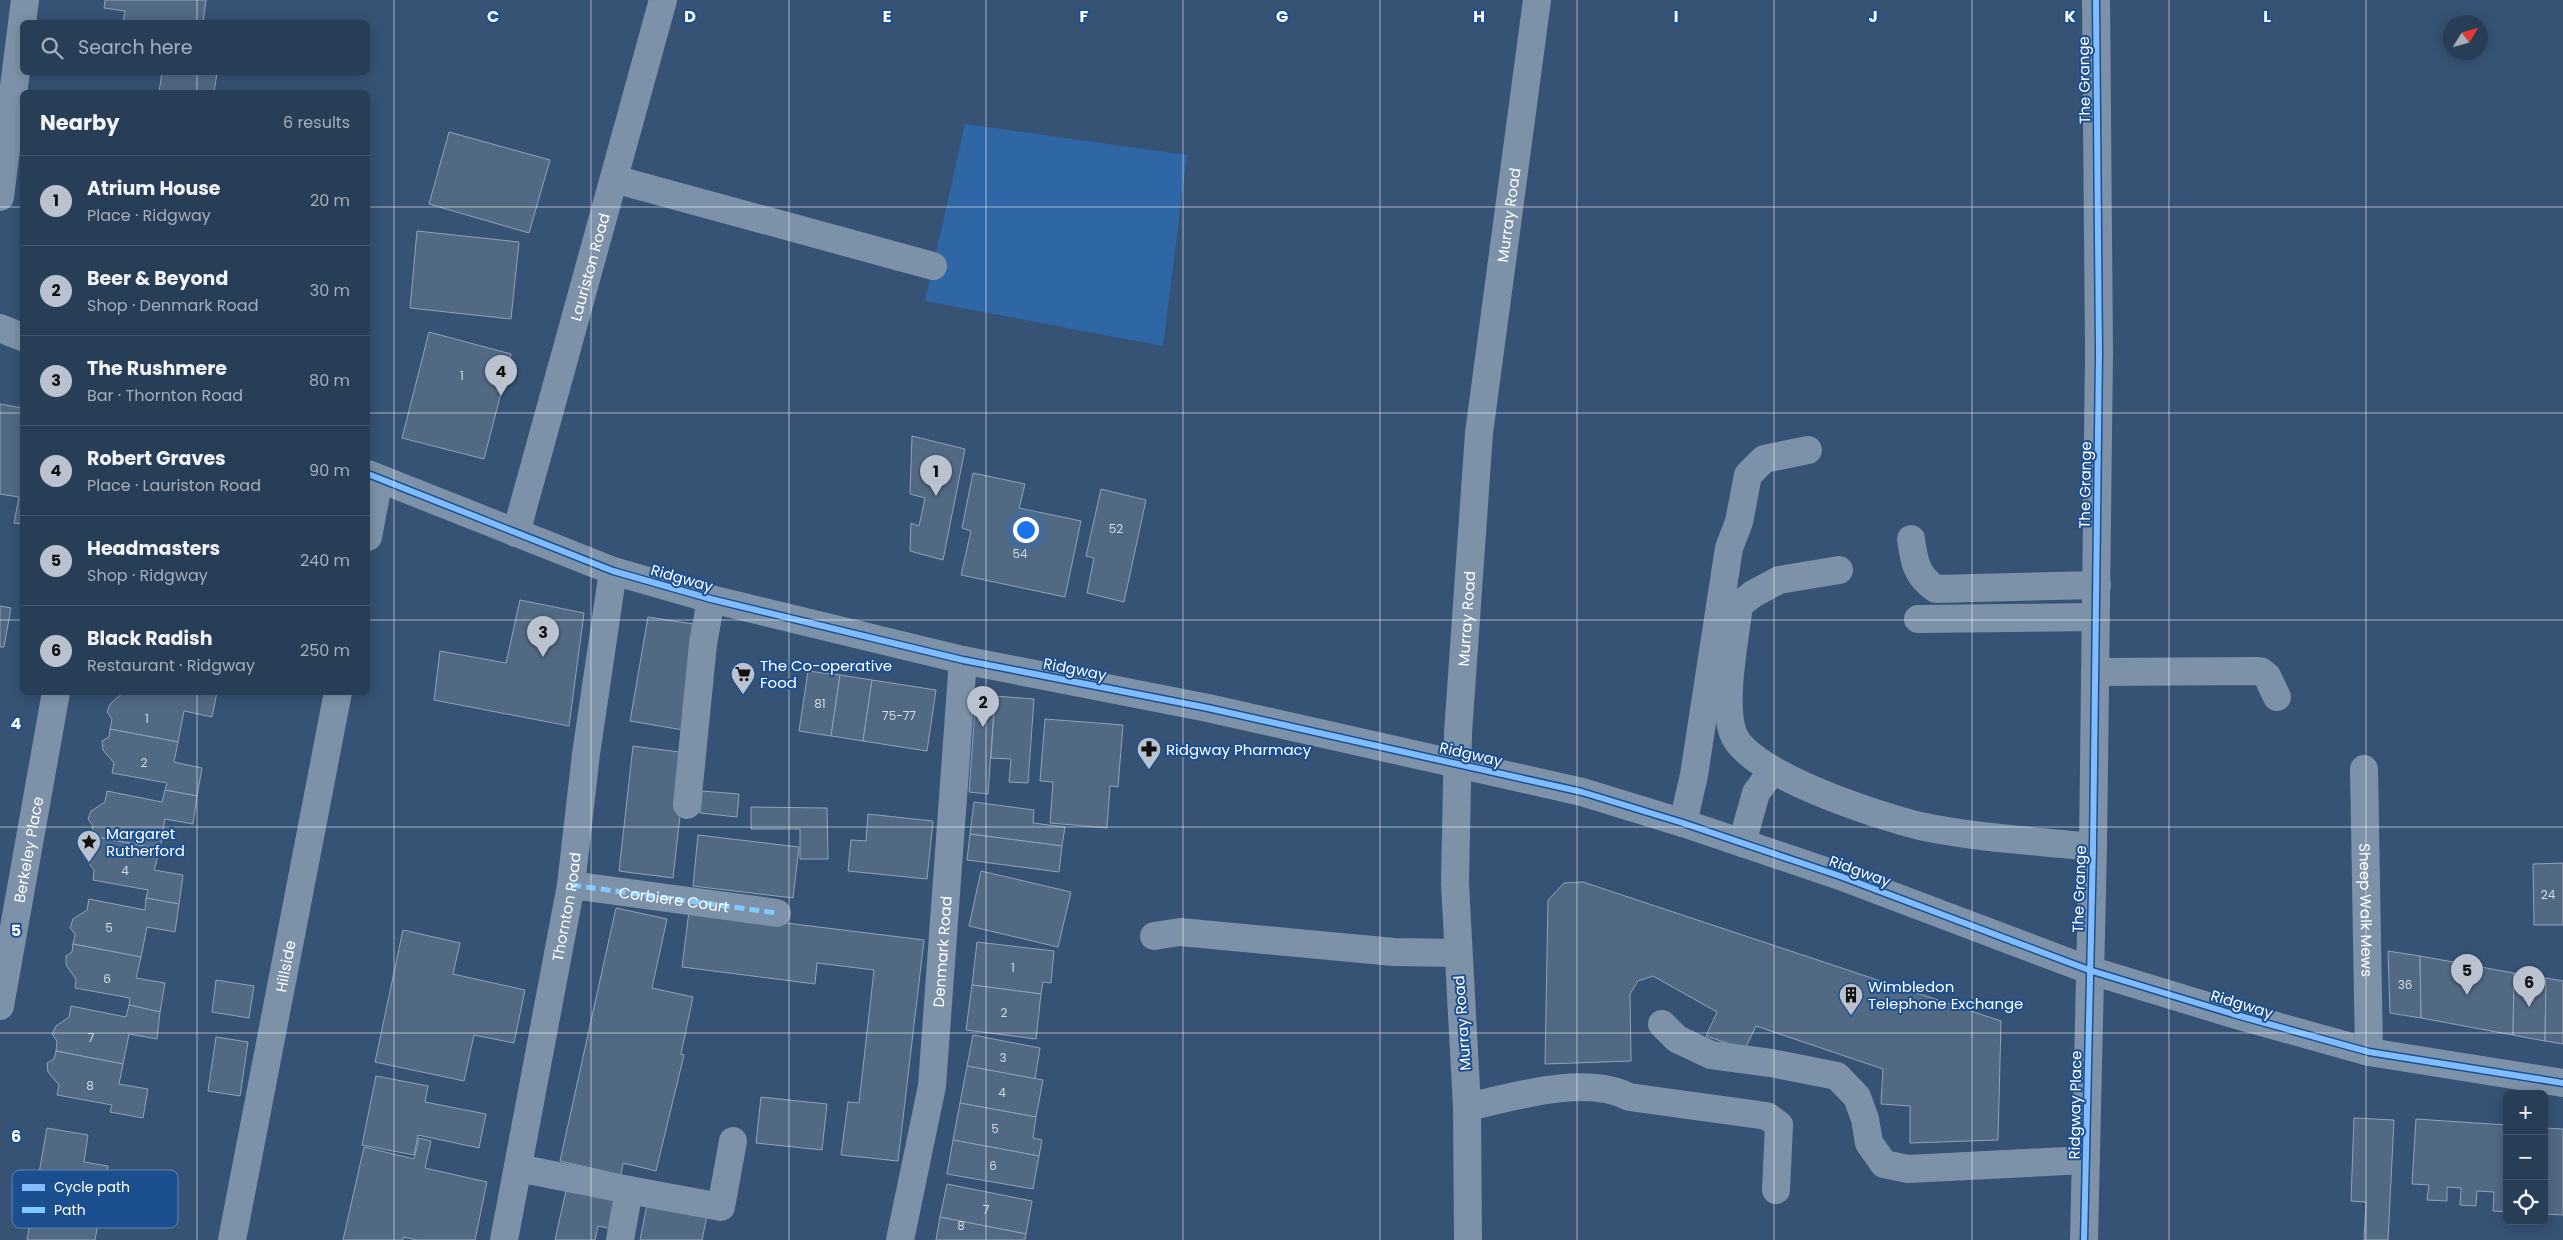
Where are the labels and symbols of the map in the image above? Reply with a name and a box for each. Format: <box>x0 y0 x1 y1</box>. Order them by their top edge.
text: C <box>487 5 499 28</box>
text: D <box>684 5 696 28</box>
text: E <box>883 5 891 28</box>
text: F <box>1080 5 1089 28</box>
text: G <box>1276 5 1288 28</box>
text: H <box>1473 5 1485 28</box>
text: I <box>1674 5 1678 28</box>
text: J <box>1868 5 1878 28</box>
text: K <box>2064 5 2076 28</box>
text: L <box>2263 5 2271 28</box>
north arrow <box>2443 15 2488 60</box>
street label: The Grange <box>2073 36 2095 124</box>
street label: Murray Road <box>1491 166 1525 264</box>
street label: Lauriston Road <box>564 211 614 323</box>
pin: 4 <box>485 355 517 396</box>
house number: 1 <box>460 367 464 384</box>
street label: The Grange <box>2074 441 2096 529</box>
pin: 1 <box>920 455 952 496</box>
your location <box>1013 517 1039 543</box>
house number: 52 <box>1109 520 1123 537</box>
house number: 54 <box>1012 545 1028 562</box>
street label: Ridgway <box>648 559 716 597</box>
street label: Murray Road <box>1452 570 1480 667</box>
pin: 3 <box>527 616 559 657</box>
street label: Ridgway <box>1042 653 1109 686</box>
place label: The Co-operative Food <box>760 655 892 693</box>
supermarket icon: The Co-operative Food <box>730 661 756 695</box>
pin: 2 <box>967 686 999 727</box>
house number: 81 <box>814 695 826 712</box>
house number: 75-77 <box>882 707 916 724</box>
house number: 1 <box>145 710 149 727</box>
text: 4 <box>11 712 22 735</box>
pharmacy icon: Ridgway Pharmacy <box>1136 736 1162 770</box>
street label: Ridgway <box>1437 737 1505 772</box>
place label: Ridgway Pharmacy <box>1166 739 1312 760</box>
house number: 2 <box>141 754 148 771</box>
street label: Berkeley Place <box>8 795 48 904</box>
place label: Margaret Rutherford <box>106 823 185 861</box>
place icon: Margaret Rutherford <box>76 829 102 863</box>
street label: Sheep Walk Mews <box>2355 843 2378 977</box>
street label: The Grange <box>2067 845 2091 933</box>
street label: Ridgway <box>1826 850 1894 892</box>
street label: Thornton Road <box>546 851 585 963</box>
house number: 4 <box>121 862 129 879</box>
street label: Corbiere Court <box>618 881 730 917</box>
house number: 24 <box>2541 886 2556 903</box>
street label: Denmark Road <box>927 895 956 1008</box>
text: 5 <box>11 919 21 942</box>
house number: 5 <box>105 919 113 936</box>
street label: Hillside <box>270 938 300 994</box>
pin: 5 <box>2451 954 2483 995</box>
house number: 1 <box>1011 959 1015 976</box>
pin: 6 <box>2513 966 2545 1007</box>
house number: 6 <box>103 970 111 987</box>
street label: Murray Road <box>1448 975 1476 1071</box>
place label: Wimbledon Telephone Exchange <box>1868 976 2023 1014</box>
house number: 36 <box>2398 976 2412 993</box>
building icon: Wimbledon Telephone Exchange <box>1838 982 1864 1016</box>
street label: Ridgway <box>2208 985 2276 1024</box>
house number: 2 <box>1001 1004 1008 1021</box>
house number: 7 <box>88 1029 95 1046</box>
house number: 3 <box>999 1049 1007 1066</box>
street label: Ridgway Place <box>2064 1050 2086 1160</box>
house number: 8 <box>86 1077 94 1094</box>
house number: 4 <box>998 1084 1006 1101</box>
house number: 5 <box>991 1120 999 1137</box>
text: 6 <box>11 1125 21 1148</box>
house number: 6 <box>989 1157 997 1174</box>
legend <box>12 1170 178 1228</box>
text: Cycle path <box>54 1177 130 1197</box>
text: Path <box>54 1200 86 1220</box>
house number: 7 <box>983 1201 990 1218</box>
house number: 8 <box>957 1217 965 1234</box>

